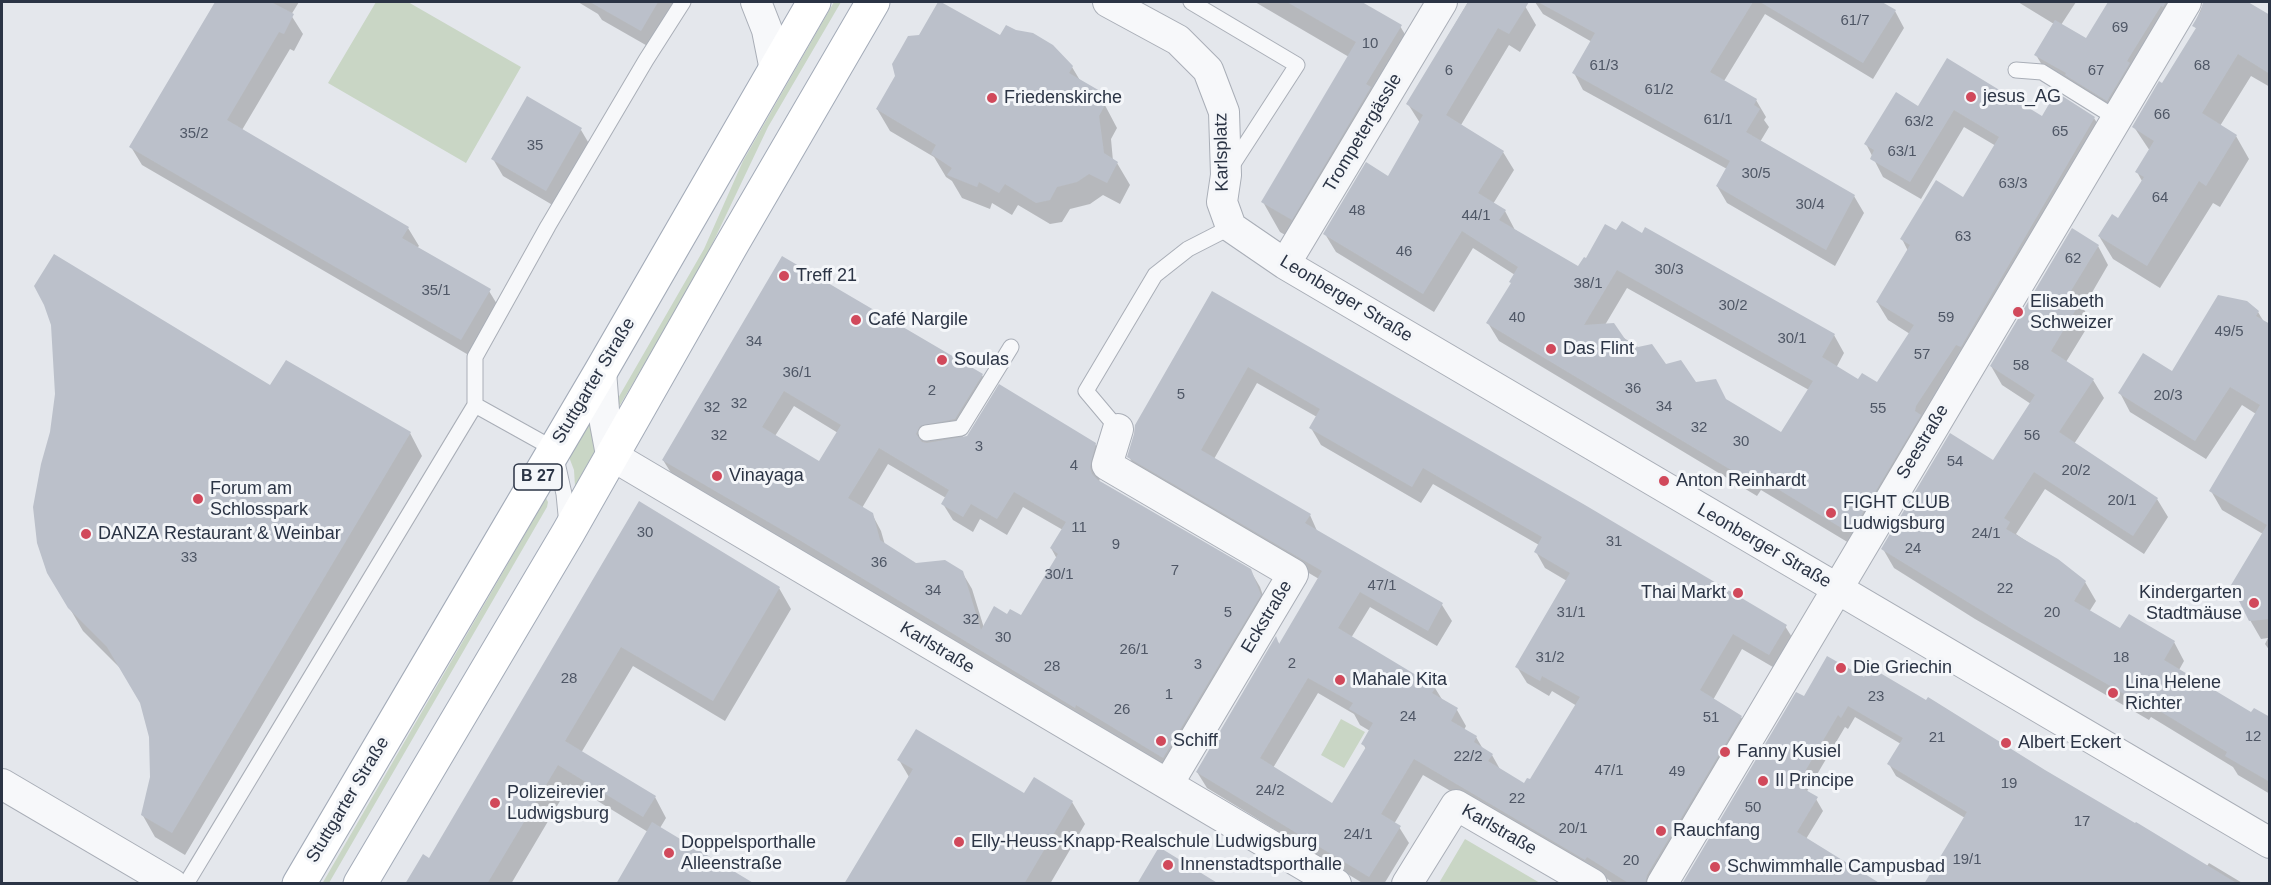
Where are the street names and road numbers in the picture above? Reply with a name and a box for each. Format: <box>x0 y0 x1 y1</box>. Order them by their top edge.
street label: Trompetergässle <box>1319 70 1407 196</box>
street label: Karlsplatz <box>1211 112 1233 192</box>
street label: Leonberger Straße <box>1276 251 1416 347</box>
street label: Stuttgarter Straße <box>548 314 640 448</box>
street label: Seestraße <box>1892 401 1954 483</box>
road number: B 27 <box>514 464 562 490</box>
street label: Leonberger Straße <box>1693 499 1835 593</box>
street label: Eckstraße <box>1237 577 1297 657</box>
street label: Karlstraße <box>896 617 978 679</box>
street label: Stuttgarter Straße <box>302 733 394 867</box>
street label: Karlstraße <box>1458 800 1540 860</box>

